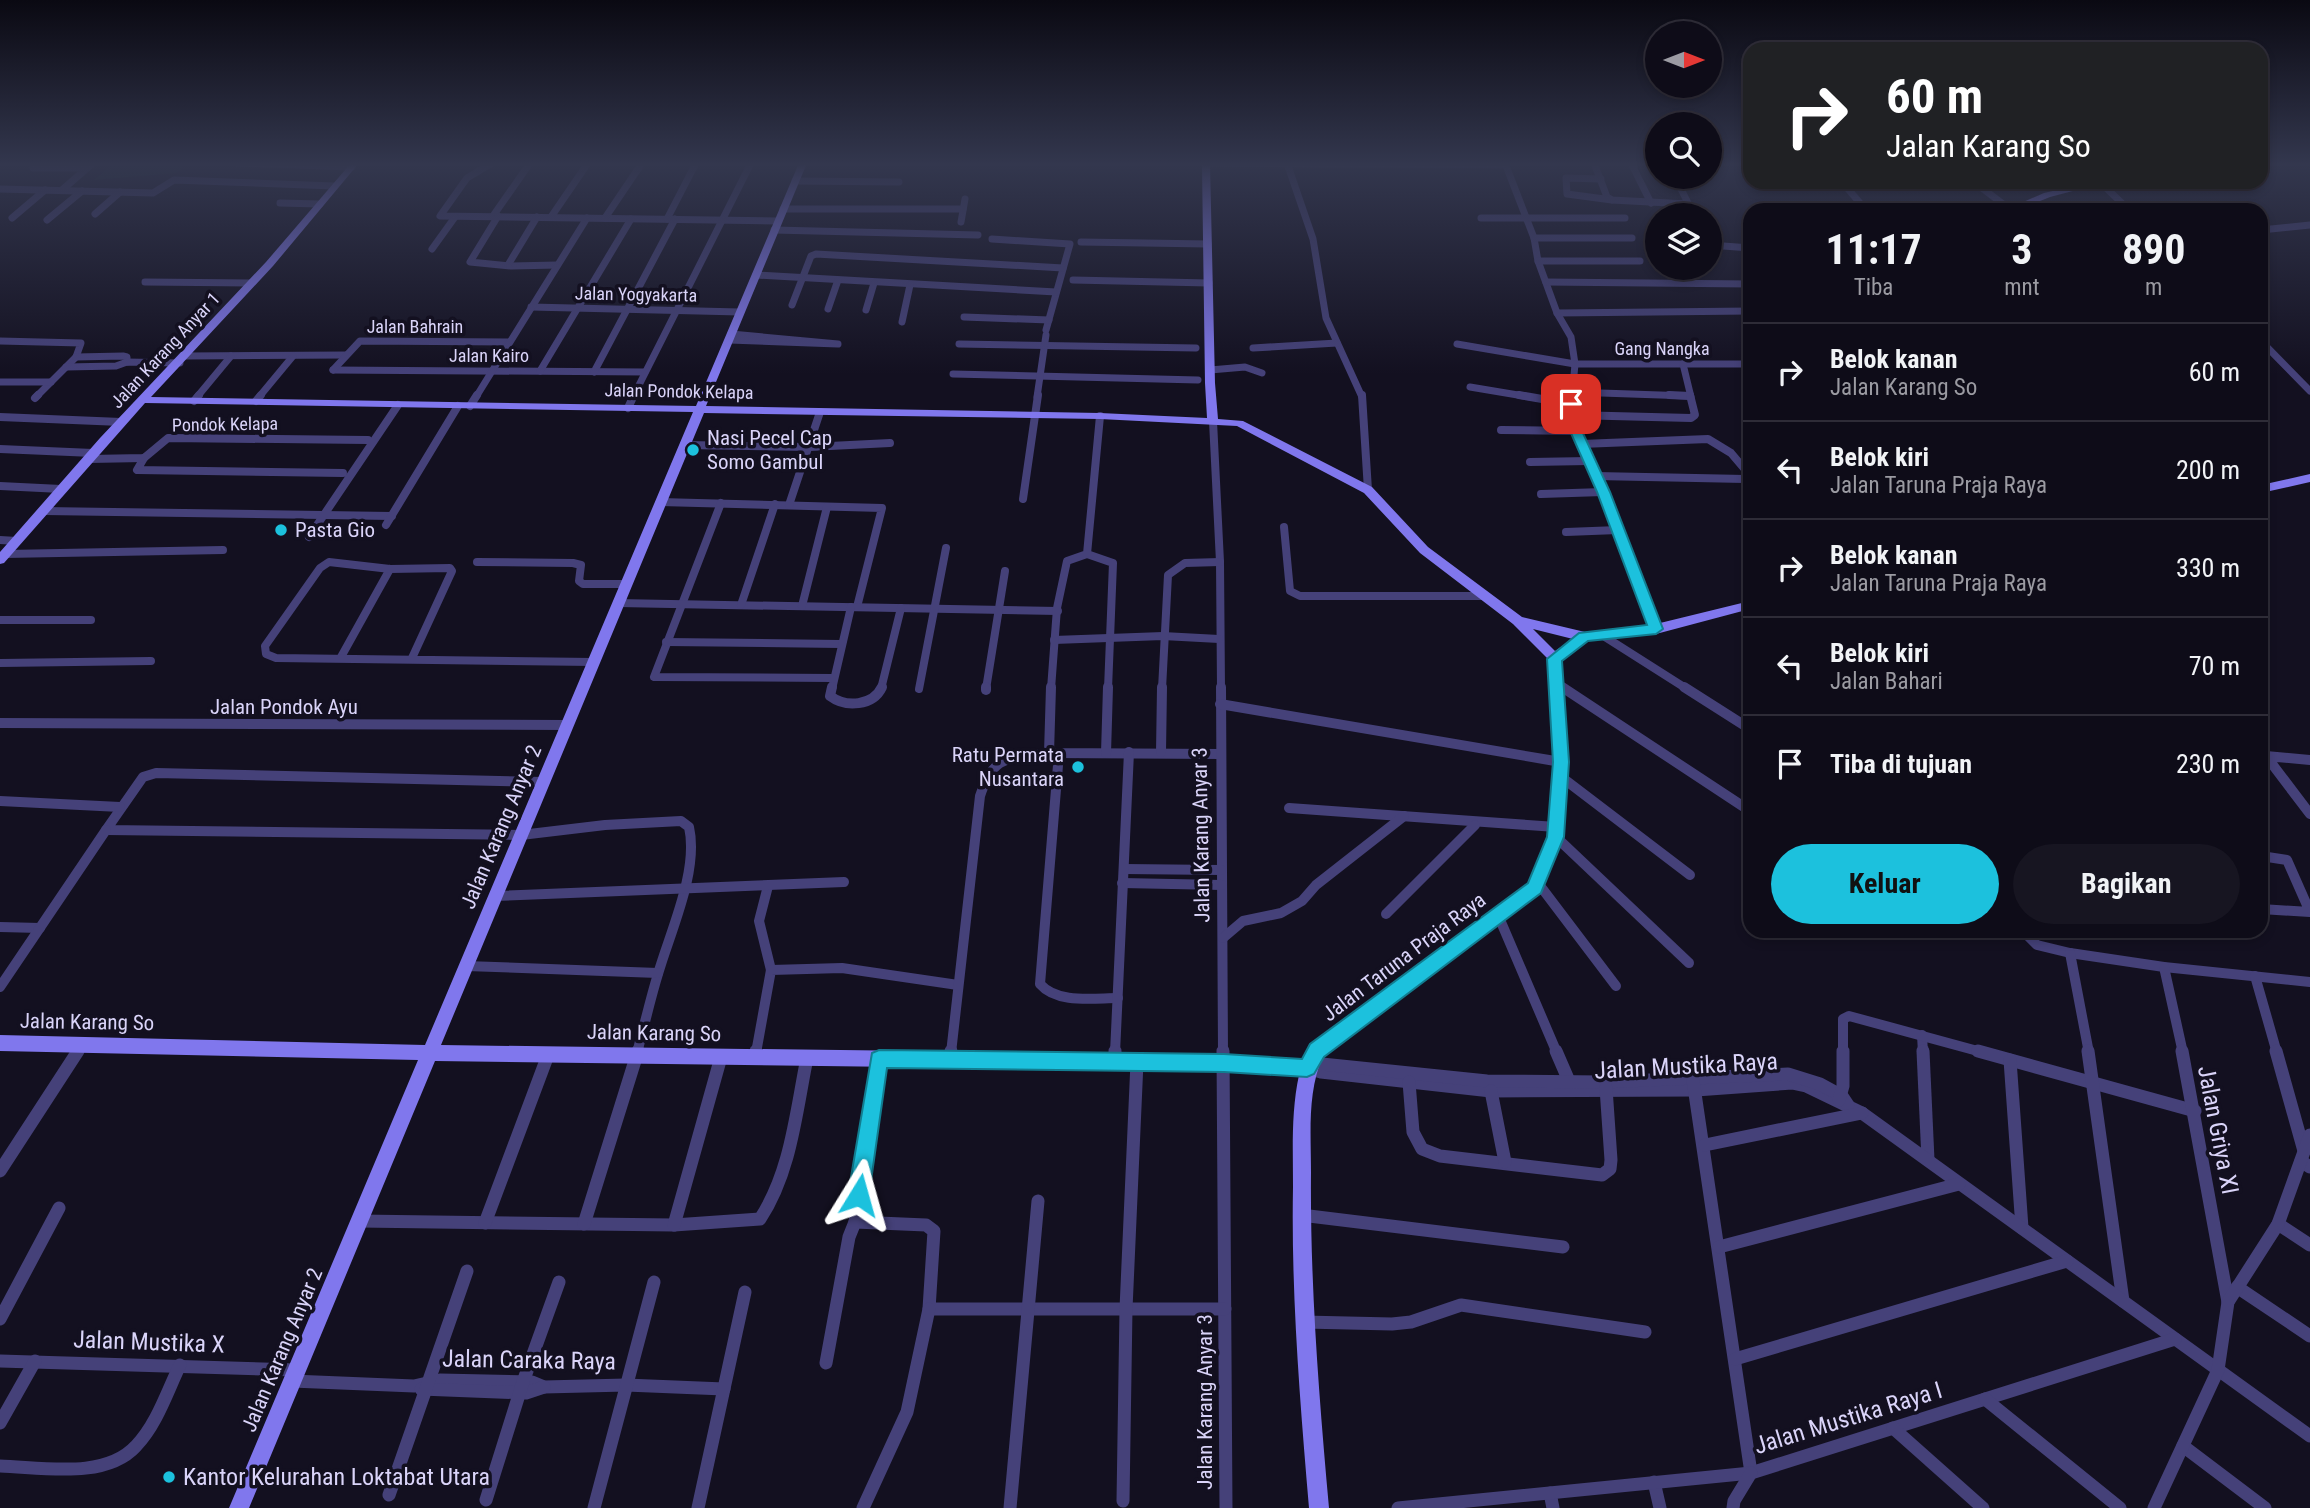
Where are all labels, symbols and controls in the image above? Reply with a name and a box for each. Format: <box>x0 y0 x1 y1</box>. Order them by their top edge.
north arrow <box>1645 21 1722 98</box>
map controls <box>1645 21 1722 280</box>
text: 60 m <box>1886 68 1983 125</box>
icon: right <box>1771 70 1862 161</box>
button: search <box>1645 112 1722 189</box>
text: Jalan Karang So <box>1886 127 2091 165</box>
button: layers <box>1645 203 1722 280</box>
text: 11:17 <box>1825 225 1922 274</box>
text: 3 <box>2011 225 2032 274</box>
text: 890 <box>2122 225 2186 274</box>
text: Tiba <box>1854 274 1893 301</box>
text: mnt <box>2004 274 2039 301</box>
text: m <box>2145 274 2162 301</box>
street label: Jalan Yogyakarta <box>575 282 697 306</box>
street label: Jalan Karang Anyar 1 <box>106 288 224 412</box>
street label: Jalan Bahrain <box>367 316 463 337</box>
street label: Gang Nangka <box>1614 338 1710 359</box>
text: Belok kanan <box>1830 344 1957 374</box>
street label: Jalan Kairo <box>449 345 529 366</box>
icon: right <box>1771 353 1809 391</box>
text: 60 m <box>2189 357 2240 387</box>
pin <box>1541 374 1601 434</box>
text: Jalan Karang So <box>1830 374 1977 401</box>
street label: Jalan Pondok Kelapa <box>604 379 754 403</box>
icon: arrive <box>1552 385 1590 423</box>
street label: Pondok Kelapa <box>172 413 278 435</box>
place label: Nasi Pecel Cap Somo Gambul <box>707 426 832 474</box>
marker: Nasi Pecel Cap Somo Gambul <box>685 442 701 458</box>
text: Belok kiri <box>1830 442 1929 472</box>
icon: left <box>1771 451 1809 489</box>
text: 200 m <box>2176 455 2240 485</box>
text: Jalan Taruna Praja Raya <box>1830 472 2047 499</box>
place label: Pasta Gio <box>295 518 375 542</box>
marker: Pasta Gio <box>273 522 289 538</box>
text: Belok kanan <box>1830 540 1957 570</box>
icon: right <box>1771 549 1809 587</box>
text: 330 m <box>2176 553 2240 583</box>
text: Jalan Taruna Praja Raya <box>1830 570 2047 597</box>
text: Belok kiri <box>1830 638 1929 668</box>
icon: left <box>1771 647 1809 685</box>
text: 70 m <box>2189 651 2240 681</box>
text: Jalan Bahari <box>1830 668 1943 695</box>
street label: Jalan Pondok Ayu <box>210 695 358 719</box>
street label: Jalan Karang Anyar 2 <box>456 742 546 912</box>
place label: Ratu Permata Nusantara <box>952 743 1064 791</box>
icon: arrive <box>1771 745 1809 783</box>
street label: Jalan Karang Anyar 3 <box>1187 747 1215 923</box>
text: Tiba di tujuan <box>1830 749 1972 779</box>
text: 230 m <box>2176 749 2240 779</box>
marker: Ratu Permata Nusantara <box>1070 759 1086 775</box>
button: Keluar <box>1771 844 1999 924</box>
button: Bagikan <box>2013 844 2240 924</box>
street label: Jalan Taruna Praja Raya <box>1318 888 1490 1026</box>
street label: Jalan Karang So <box>20 1009 154 1035</box>
street label: Jalan Karang So <box>587 1020 721 1046</box>
street label: Jalan Mustika Raya <box>1594 1047 1778 1085</box>
street label: Jalan Griya XI <box>2192 1063 2244 1197</box>
position arrow <box>822 1158 896 1232</box>
street label: Jalan Karang Anyar 2 <box>237 1265 327 1435</box>
street label: Jalan Karang Anyar 3 <box>1193 1314 1217 1490</box>
street label: Jalan Mustika X <box>73 1325 225 1359</box>
street label: Jalan Caraka Raya <box>442 1344 616 1376</box>
street label: Jalan Mustika Raya I <box>1751 1376 1945 1460</box>
place label: Kantor Kelurahan Loktabat Utara <box>183 1463 490 1491</box>
marker: Kantor Kelurahan Loktabat Utara <box>161 1469 177 1485</box>

